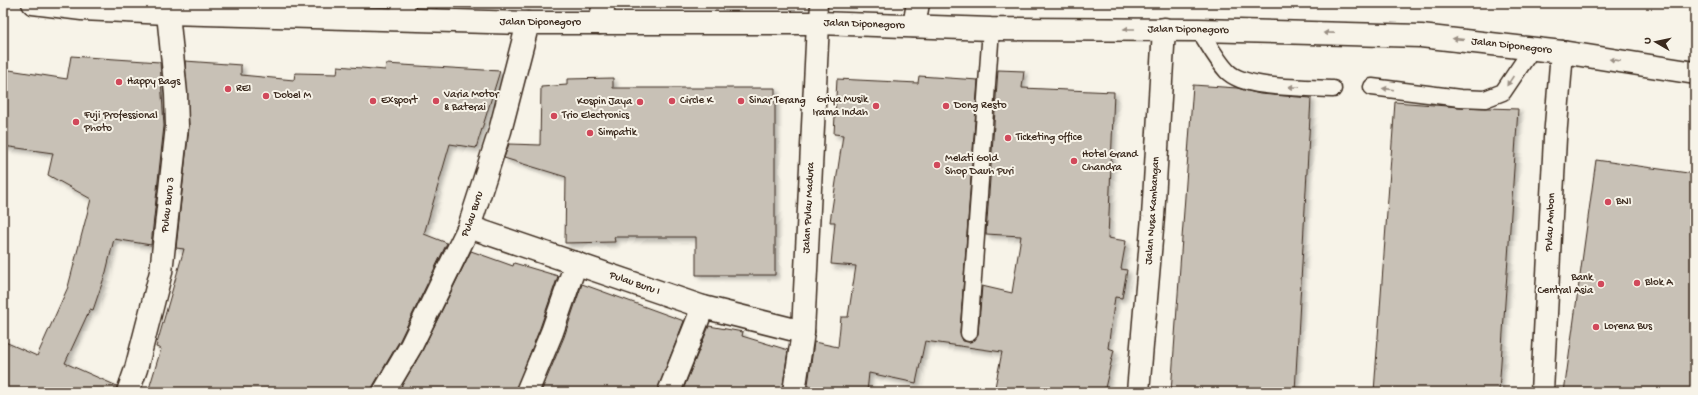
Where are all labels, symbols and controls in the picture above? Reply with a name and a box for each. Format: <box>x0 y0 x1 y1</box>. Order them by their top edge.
street label: Jalan Diponegoro <box>499 16 581 29</box>
street label: Jalan Diponegoro <box>823 17 906 32</box>
north arrow <box>1636 22 1676 62</box>
street label: Jalan Diponegoro <box>1147 24 1230 37</box>
one-way arrow <box>1122 26 1135 32</box>
one-way arrow <box>1322 30 1335 36</box>
one-way arrow <box>1452 36 1464 42</box>
street label: Jalan Diponegoro <box>1470 36 1553 57</box>
text: U <box>1642 36 1655 45</box>
one-way arrow <box>1609 57 1621 63</box>
place label: Happy Bags <box>127 76 181 88</box>
one-way arrow <box>1506 76 1514 86</box>
marker: Happy Bags <box>114 77 124 87</box>
place label: REI <box>236 83 252 95</box>
one-way arrow <box>1288 83 1300 90</box>
marker: REI <box>223 84 233 94</box>
one-way arrow <box>1382 86 1394 92</box>
place label: Varia Motor & Baterai <box>443 89 500 114</box>
place label: Dobel M <box>273 90 311 102</box>
marker: Dobel M <box>261 91 271 101</box>
place label: Griya Musik Irama Indah <box>813 94 869 119</box>
place label: Exsport <box>381 95 419 107</box>
place label: Circle K <box>680 95 715 107</box>
place label: Sinar Terang <box>749 95 806 107</box>
marker: Exsport <box>368 96 378 106</box>
marker: Varia Motor & Baterai <box>431 96 441 106</box>
place label: Kospin Jaya <box>577 96 633 108</box>
marker: Circle K <box>667 96 677 106</box>
marker: Sinar Terang <box>736 96 746 106</box>
marker: Kospin Jaya <box>635 97 645 107</box>
place label: Dong Resto <box>953 100 1007 112</box>
marker: Griya Musik Irama Indah <box>871 101 881 111</box>
marker: Dong Resto <box>941 101 951 111</box>
place label: Fuji Professional Photo <box>83 109 158 135</box>
place label: Trio Electronics <box>561 110 630 122</box>
marker: Trio Electronics <box>549 111 559 121</box>
marker: Fuji Professional Photo <box>71 117 81 127</box>
place label: Simpatik <box>598 127 638 139</box>
marker: Simpatik <box>585 128 595 138</box>
place label: Ticketing office <box>1015 131 1082 144</box>
marker: Ticketing office <box>1003 133 1013 143</box>
place label: Hotel Grand Chandra <box>1082 149 1139 174</box>
place label: Melati Gold Shop Dauh Puri <box>945 153 1014 178</box>
marker: Hotel Grand Chandra <box>1069 156 1079 166</box>
street label: Jalan Nusa Kambangan <box>1143 156 1163 265</box>
marker: Melati Gold Shop Dauh Puri <box>932 160 942 170</box>
street label: Jalan Pulau Madura <box>801 161 817 254</box>
street label: Pulau Buru 3 <box>159 176 177 234</box>
street label: Pulau Buru <box>459 190 486 240</box>
street label: Pulau Ambon <box>1543 192 1558 253</box>
place label: BNI <box>1615 196 1632 208</box>
marker: BNI <box>1603 197 1613 207</box>
street label: Pulau Buru I <box>607 269 662 298</box>
place label: Bank Central Asia <box>1538 272 1594 297</box>
place label: Blok A <box>1644 277 1673 289</box>
marker: Blok A <box>1632 278 1642 288</box>
marker: Bank Central Asia <box>1596 279 1606 289</box>
place label: Lorena Bus <box>1604 321 1653 333</box>
marker: Lorena Bus <box>1591 322 1601 332</box>

